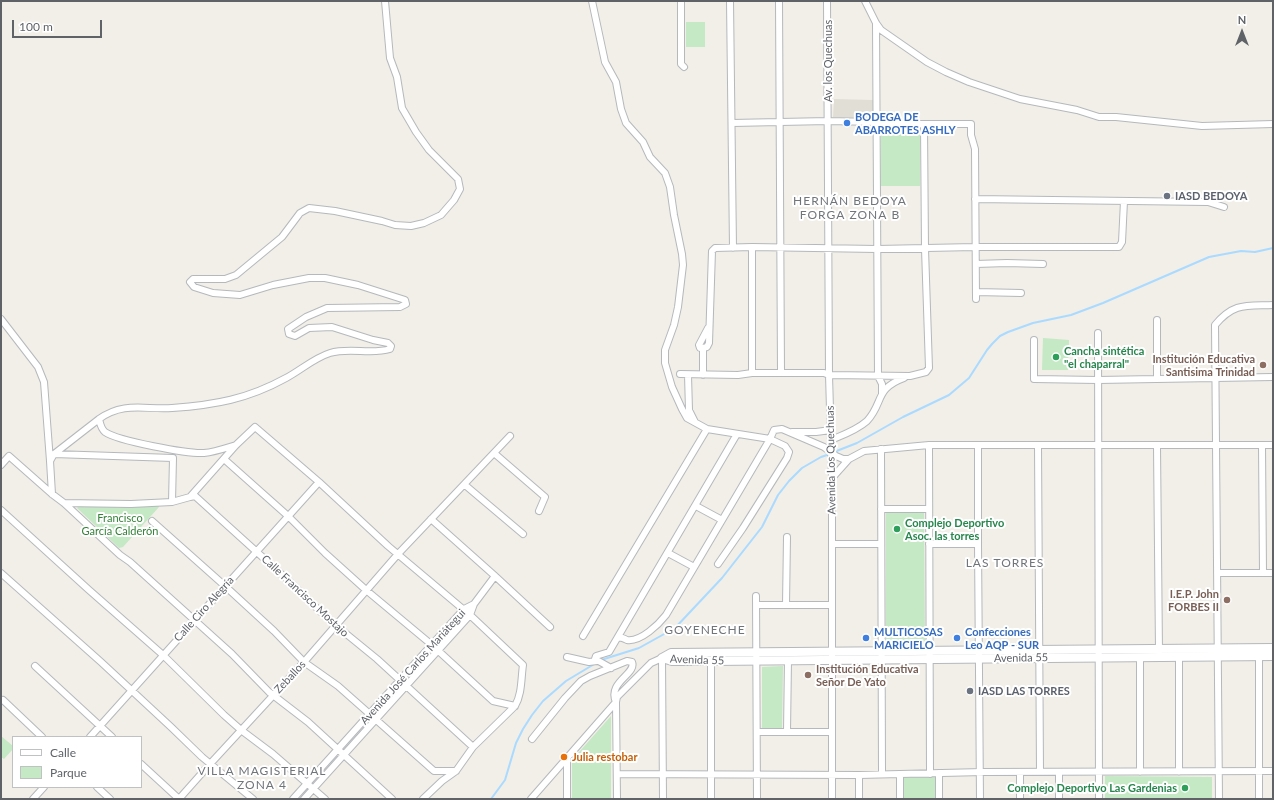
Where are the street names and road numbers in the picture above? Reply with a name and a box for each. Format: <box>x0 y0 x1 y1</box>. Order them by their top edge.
street label: Av. los Quechuas <box>821 20 835 102</box>
street label: Avenida Los Quechuas <box>823 405 839 515</box>
street label: Calle Francisco Mostajo <box>259 552 351 640</box>
street label: Calle Ciro Alegría <box>171 574 237 644</box>
street label: Avenida José Carlos Mariátegui <box>358 607 468 727</box>
street label: Avenida 55 <box>994 651 1048 665</box>
street label: Avenida 55 <box>670 652 724 668</box>
street label: Zeballos <box>272 658 308 696</box>

